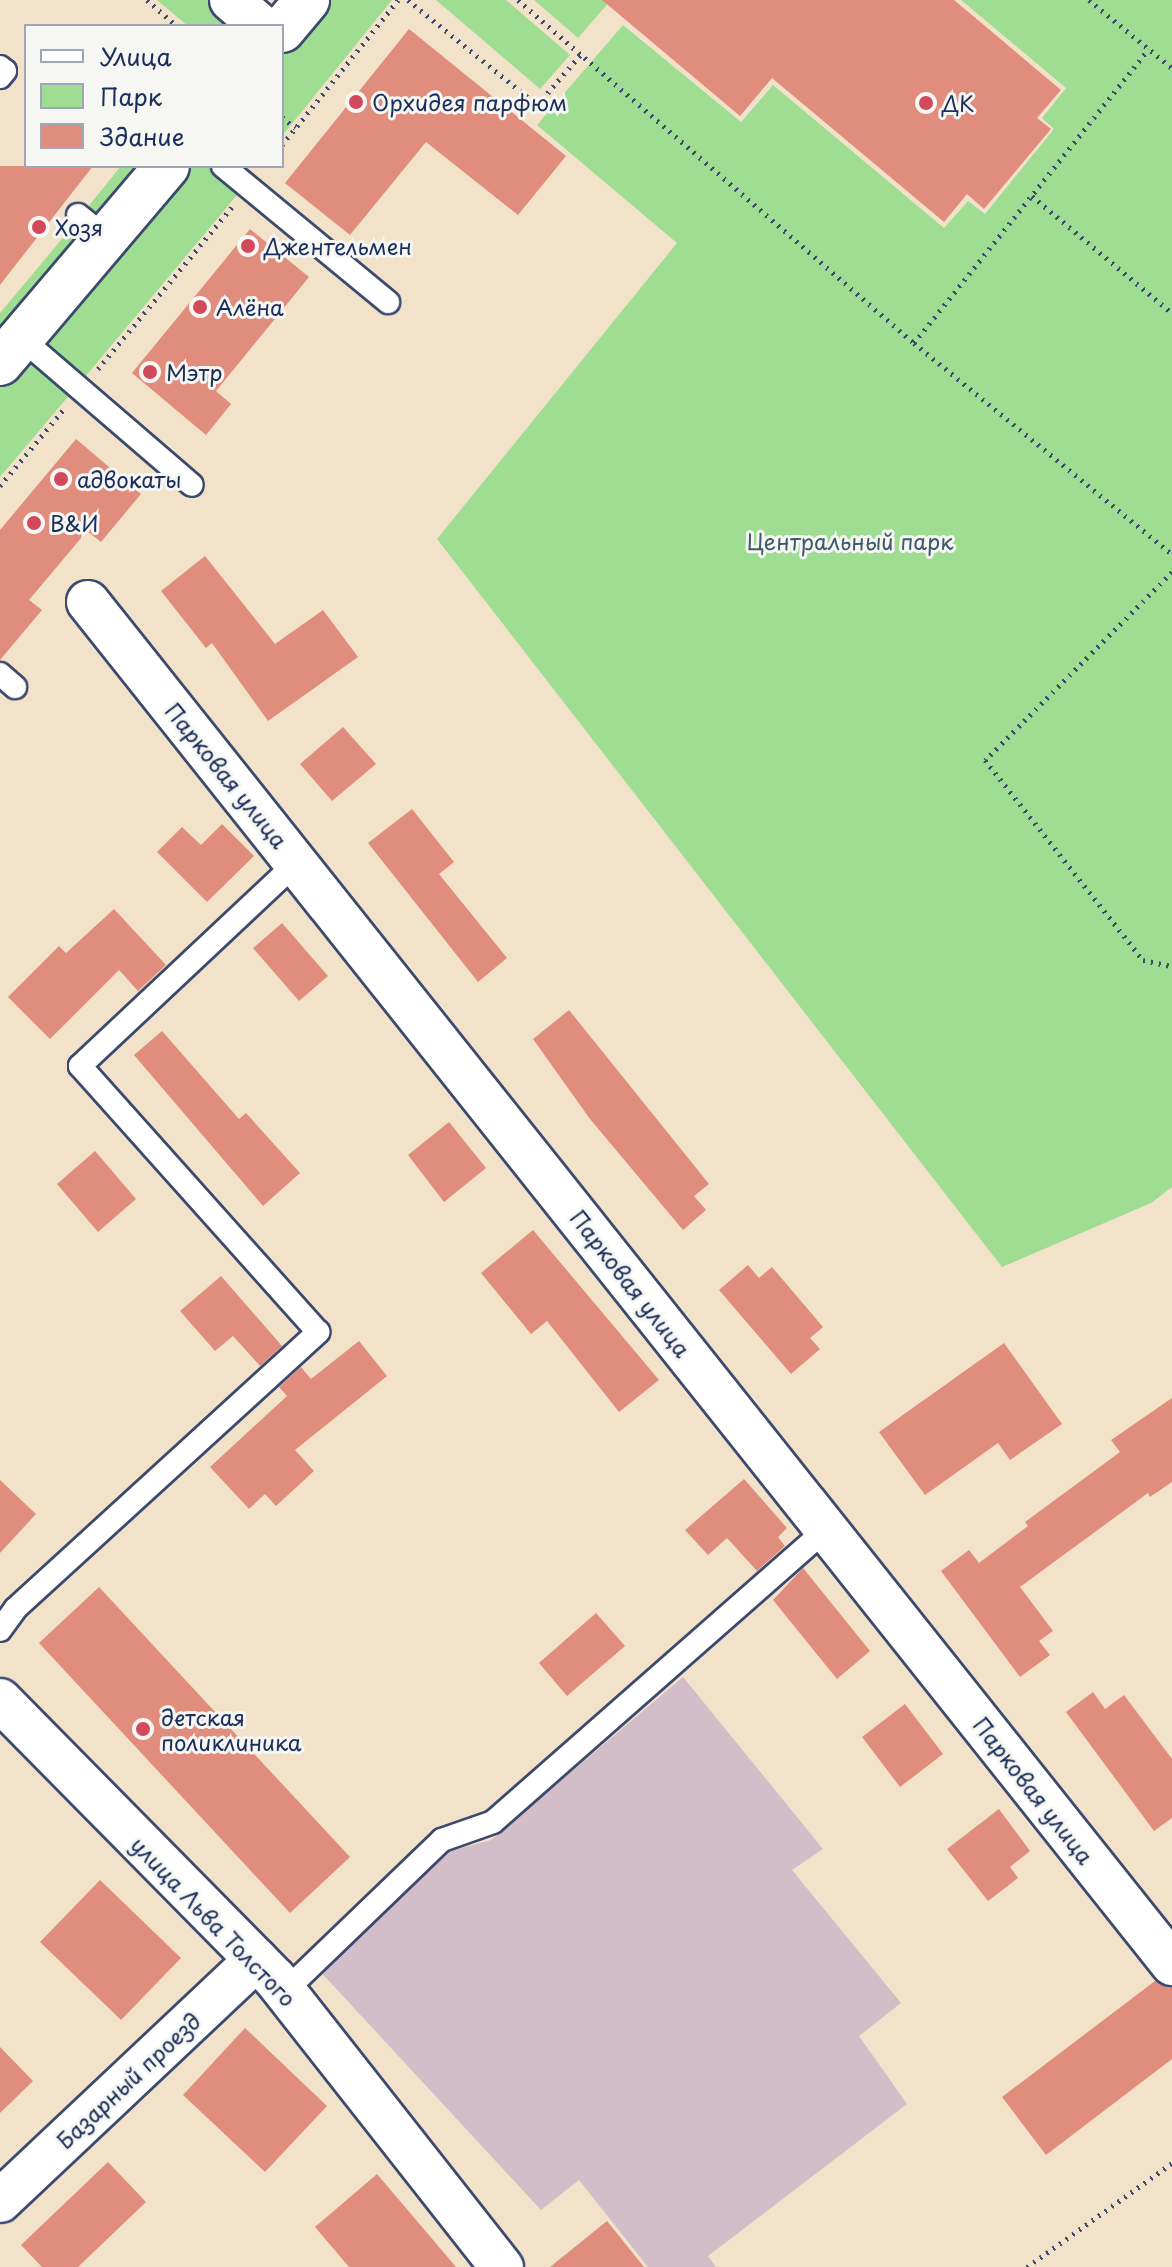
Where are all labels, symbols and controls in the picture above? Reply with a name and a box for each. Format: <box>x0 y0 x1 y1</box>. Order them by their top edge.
legend <box>24 24 284 168</box>
text: Улица <box>100 38 172 74</box>
text: Парк <box>100 78 162 114</box>
place label: Орхидея парфюм <box>372 89 567 115</box>
place label: ДК <box>942 90 974 116</box>
marker: Орхидея парфюм <box>347 93 365 111</box>
marker: ДК <box>917 94 935 112</box>
text: Здание <box>100 118 185 154</box>
place label: Хозя <box>55 214 103 240</box>
marker: Хозя <box>30 218 48 236</box>
place label: Джентельмен <box>264 233 412 259</box>
marker: Джентельмен <box>239 237 257 255</box>
place label: Алёна <box>216 294 284 320</box>
marker: Алёна <box>191 298 209 316</box>
place label: Мэтр <box>166 359 222 385</box>
marker: Мэтр <box>141 363 159 381</box>
place label: адвокаты <box>77 466 181 492</box>
marker: адвокаты <box>52 470 70 488</box>
place label: В&И <box>50 510 99 536</box>
marker: В&И <box>25 514 43 532</box>
park label: Центральный парк <box>746 528 954 554</box>
street label: Парковая улица <box>160 697 294 853</box>
street label: Парковая улица <box>565 1204 697 1362</box>
place label: детская поликлиника <box>161 1703 302 1754</box>
street label: Парковая улица <box>968 1711 1100 1869</box>
marker: детская поликлиника <box>132 1718 154 1740</box>
street label: улица Льва Толстого <box>126 1830 302 2012</box>
street label: Базарный проезд <box>50 2006 206 2154</box>

